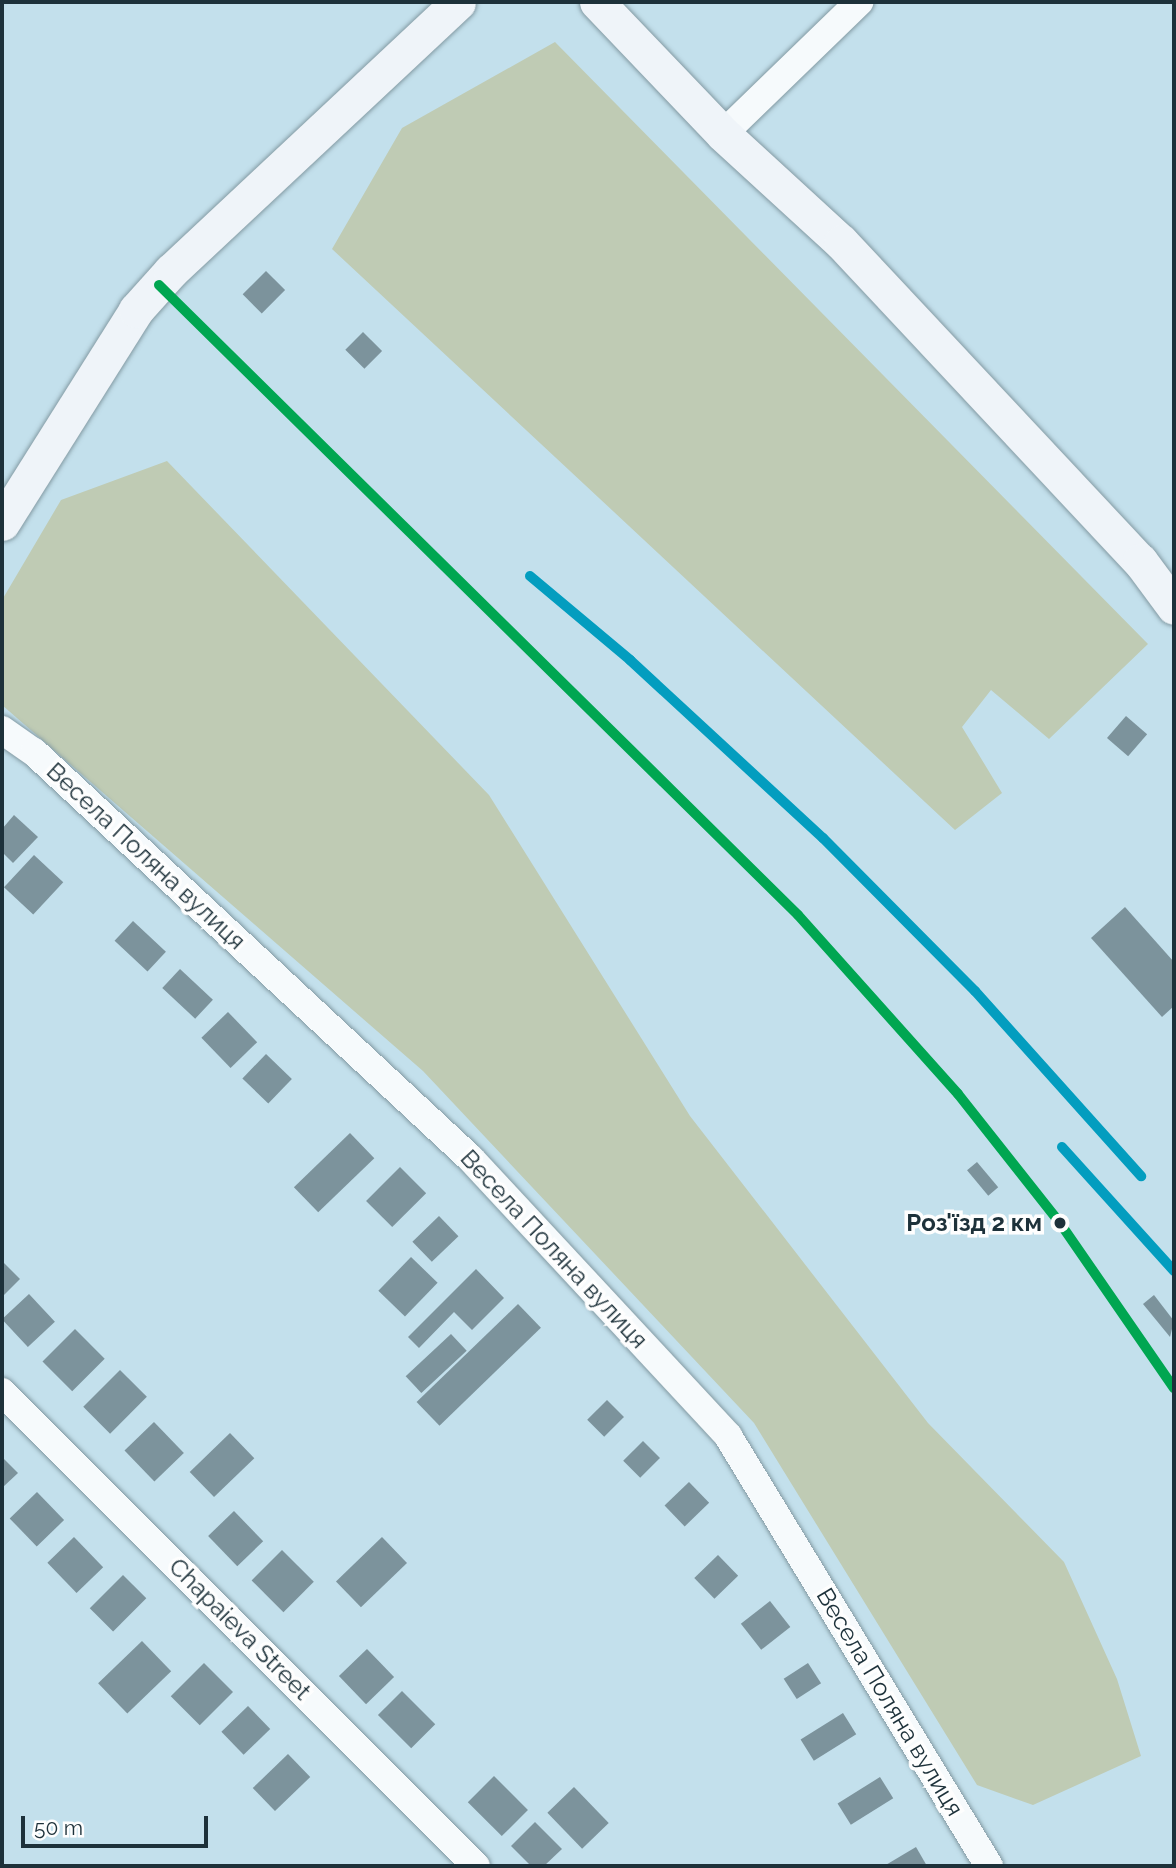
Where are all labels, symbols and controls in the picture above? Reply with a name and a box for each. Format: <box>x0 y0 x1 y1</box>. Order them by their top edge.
street label: Весела Поляна вулиця <box>41 757 251 955</box>
street label: Весела Поляна вулиця <box>455 1144 653 1354</box>
place label: Роз'їзд 2 км <box>906 1209 1042 1237</box>
marker: Роз'їзд 2 км <box>1049 1212 1071 1234</box>
street label: Chapaieva Street <box>163 1552 317 1706</box>
street label: Весела Поляна вулиця <box>810 1583 970 1821</box>
scale bar <box>24 1801 212 1845</box>
text: 50 m <box>34 1815 83 1840</box>

